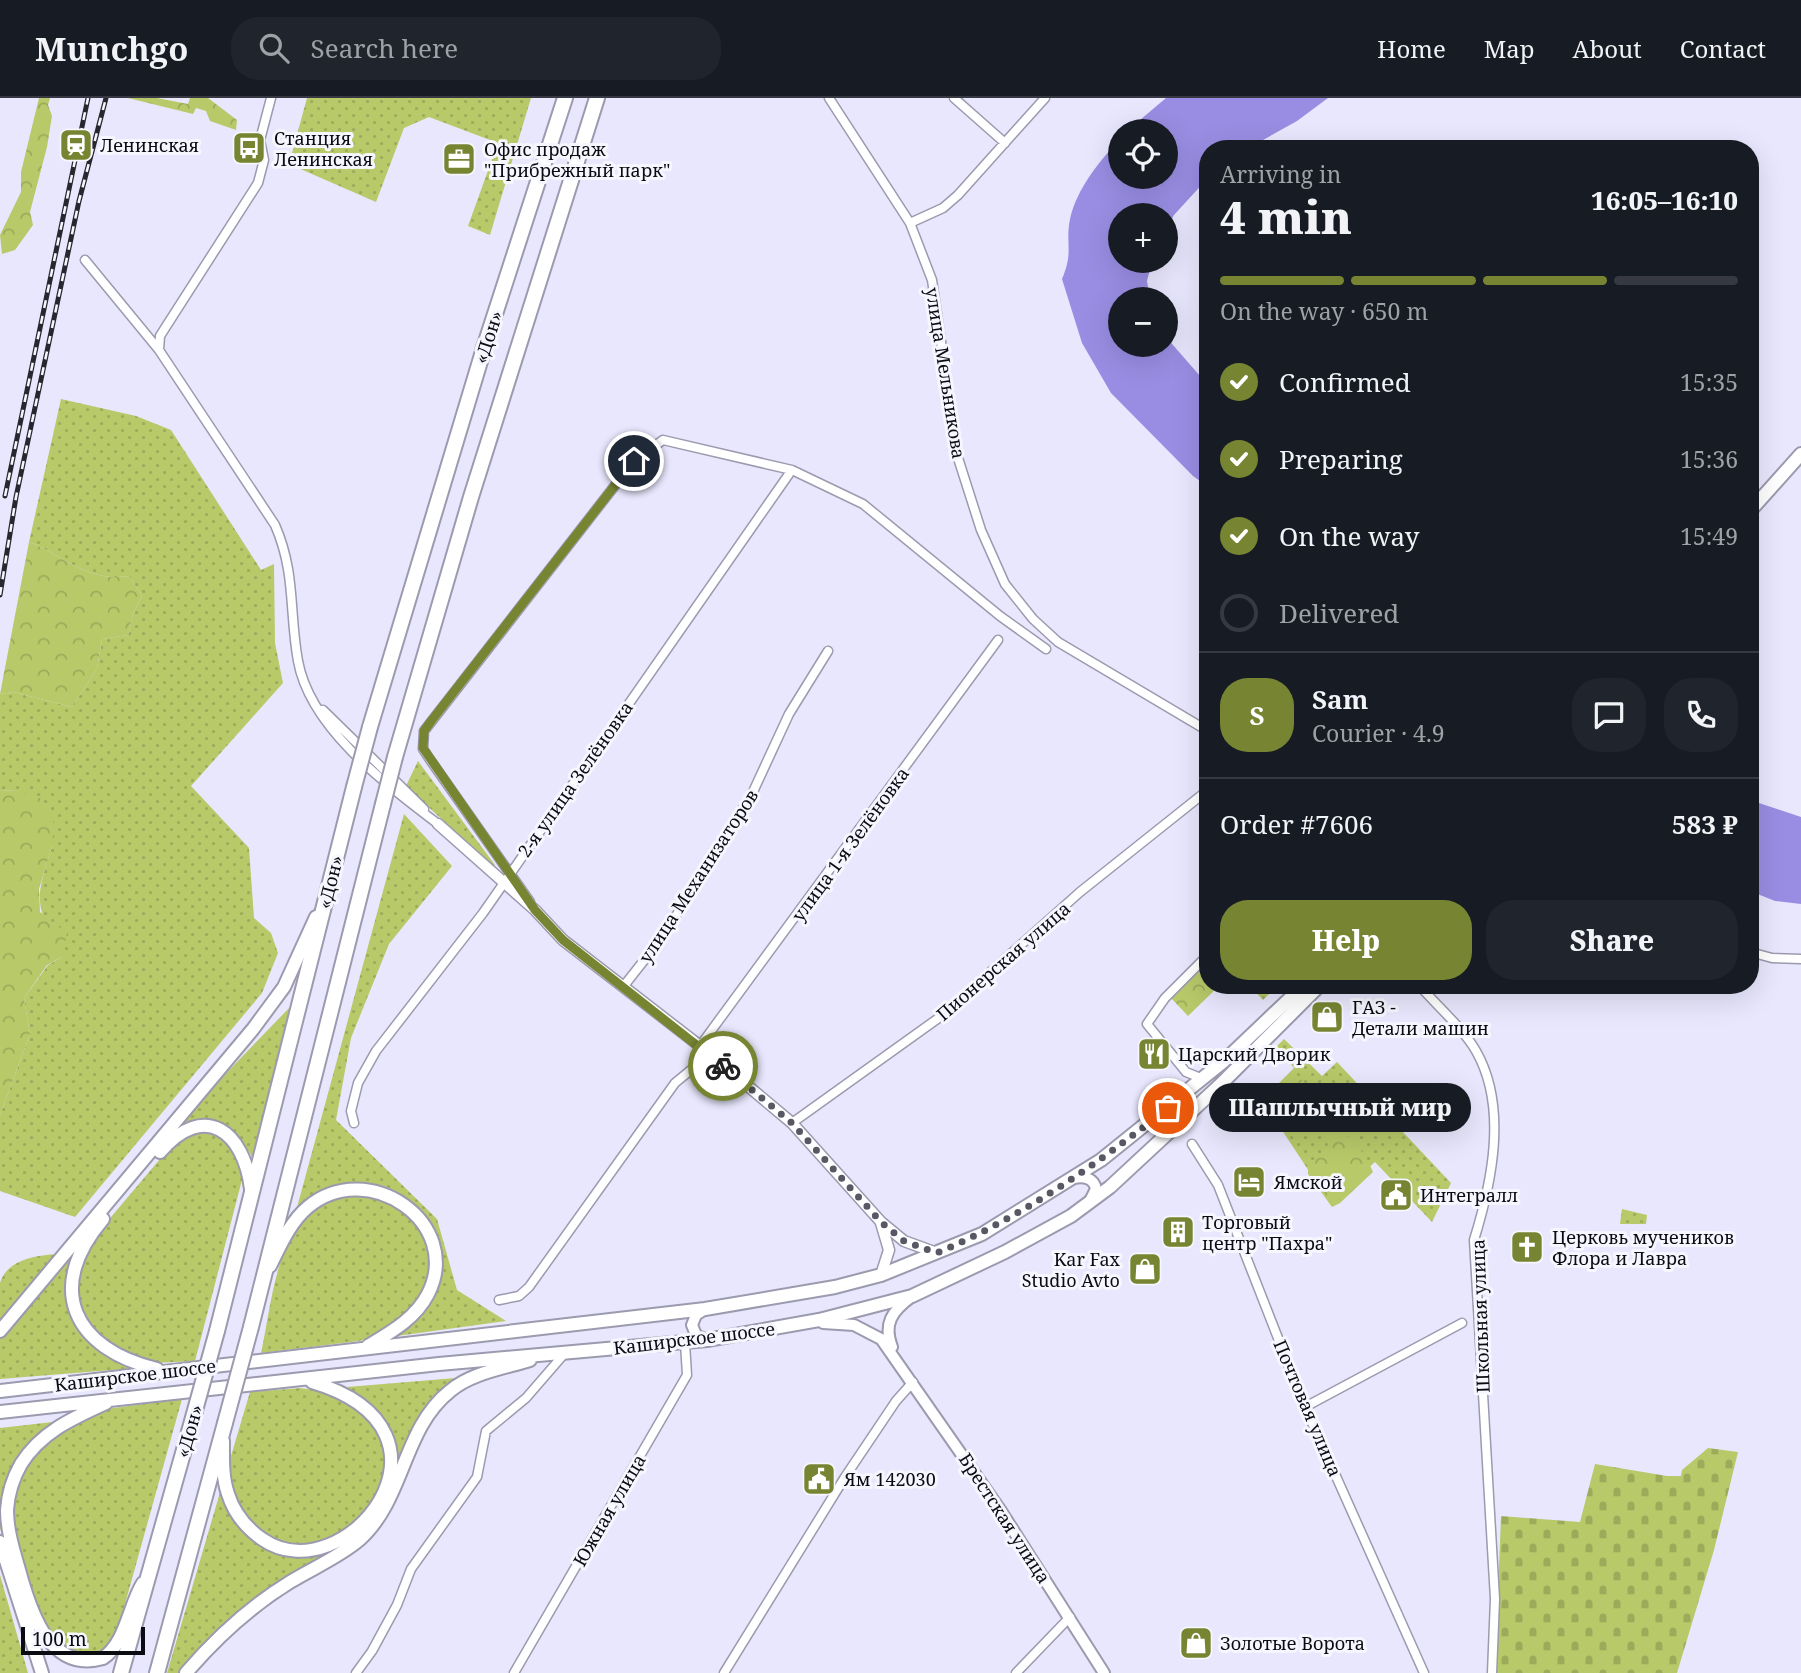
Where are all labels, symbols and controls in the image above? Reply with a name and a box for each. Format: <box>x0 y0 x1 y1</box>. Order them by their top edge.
search box <box>231 17 721 80</box>
text: Munchgo <box>35 26 189 71</box>
icon: search <box>255 29 293 67</box>
text: Search here <box>311 30 458 66</box>
text: Home <box>1377 32 1446 65</box>
text: Map <box>1484 32 1535 65</box>
text: About <box>1573 32 1642 65</box>
text: Contact <box>1680 32 1766 65</box>
map controls <box>1108 119 1178 357</box>
button: locate <box>1108 119 1178 189</box>
station icon: Ленинская <box>57 126 95 164</box>
place label: Станция Ленинская <box>274 126 373 171</box>
bus stop icon: Станция Ленинская <box>230 129 268 167</box>
place label: Ленинская <box>100 133 199 157</box>
place label: Офис продаж "Прибрежный парк" <box>484 137 670 182</box>
office icon: Офис продаж "Прибрежный парк" <box>440 140 478 178</box>
text: Arriving in <box>1220 158 1341 190</box>
text: 16:05–16:10 <box>1591 182 1738 218</box>
text: 4 min <box>1220 185 1352 247</box>
button: + <box>1108 203 1178 273</box>
street label: улица Мельникова <box>921 286 971 460</box>
button: − <box>1108 287 1178 357</box>
text: On the way · 650 m <box>1220 295 1428 327</box>
street label: «Дон» <box>468 307 508 367</box>
icon: check <box>1220 363 1258 401</box>
text: Confirmed <box>1279 364 1411 400</box>
text: 15:35 <box>1680 366 1738 398</box>
pin <box>604 431 664 491</box>
icon: check <box>1220 440 1258 478</box>
text: Preparing <box>1279 441 1403 477</box>
icon: home <box>615 442 653 480</box>
text: 15:36 <box>1680 443 1738 475</box>
icon: check <box>1220 517 1258 555</box>
text: On the way <box>1279 518 1419 554</box>
text: 15:49 <box>1680 520 1738 552</box>
text: Delivered <box>1279 595 1399 631</box>
button: chat <box>1572 678 1646 752</box>
button: phone <box>1664 678 1738 752</box>
text: Sam <box>1312 681 1368 717</box>
street label: 2-я улица Зелёновка <box>512 696 638 862</box>
text: S <box>1249 697 1265 733</box>
text: Courier · 4.9 <box>1312 717 1445 749</box>
street label: улица 1-я Зелёновка <box>786 762 914 926</box>
street label: улица Механизаторов <box>633 785 763 967</box>
text: Order #7606 <box>1220 806 1373 842</box>
text: 583 ₽ <box>1672 806 1738 842</box>
street label: «Дон» <box>312 853 348 911</box>
street label: Пионерская улица <box>931 896 1075 1026</box>
button: Help <box>1220 900 1472 980</box>
button: Share <box>1486 900 1738 980</box>
place label: ГАЗ - Детали машин <box>1352 995 1489 1040</box>
shop icon: ГАЗ - Детали машин <box>1308 998 1346 1036</box>
courier <box>688 1031 758 1101</box>
restaurant icon: Царский Дворик <box>1135 1035 1173 1073</box>
place label: Царский Дворик <box>1178 1042 1331 1066</box>
icon: bike <box>704 1047 742 1085</box>
pin <box>1138 1078 1198 1138</box>
callout: Шашлычный мир <box>1210 1084 1472 1132</box>
icon: bag <box>1149 1089 1187 1127</box>
text: Шашлычный мир <box>1228 1091 1452 1123</box>
hotel icon: Ямской <box>1230 1163 1268 1201</box>
place label: Ямской <box>1273 1170 1343 1194</box>
public building icon: Интегралл <box>1377 1176 1415 1214</box>
place label: Интегралл <box>1420 1183 1518 1207</box>
place label: Торговый центр "Пахра" <box>1202 1210 1332 1255</box>
building icon: Торговый центр "Пахра" <box>1159 1213 1197 1251</box>
place label: Церковь мучеников Флора и Лавра <box>1552 1225 1734 1270</box>
church icon: Церковь мучеников Флора и Лавра <box>1508 1228 1546 1266</box>
street label: Школьная улица <box>1465 1239 1495 1393</box>
place label: Kar Fax Studio Avto <box>1022 1247 1121 1292</box>
shop icon: Kar Fax Studio Avto <box>1126 1250 1164 1288</box>
street label: Каширское шоссе <box>612 1316 776 1360</box>
street label: Почтовая улица <box>1268 1336 1348 1480</box>
street label: Каширское шоссе <box>53 1353 217 1397</box>
street label: «Дон» <box>170 1402 208 1460</box>
street label: Брестская улица <box>954 1448 1056 1588</box>
street label: Южная улица <box>567 1450 651 1570</box>
public building icon: Ям 142030 <box>800 1460 838 1498</box>
place label: Ям 142030 <box>843 1467 936 1491</box>
scale bar <box>21 1624 145 1656</box>
shop icon: Золотые Ворота <box>1177 1624 1215 1662</box>
text: 100 m <box>32 1626 87 1652</box>
place label: Золотые Ворота <box>1220 1631 1365 1655</box>

